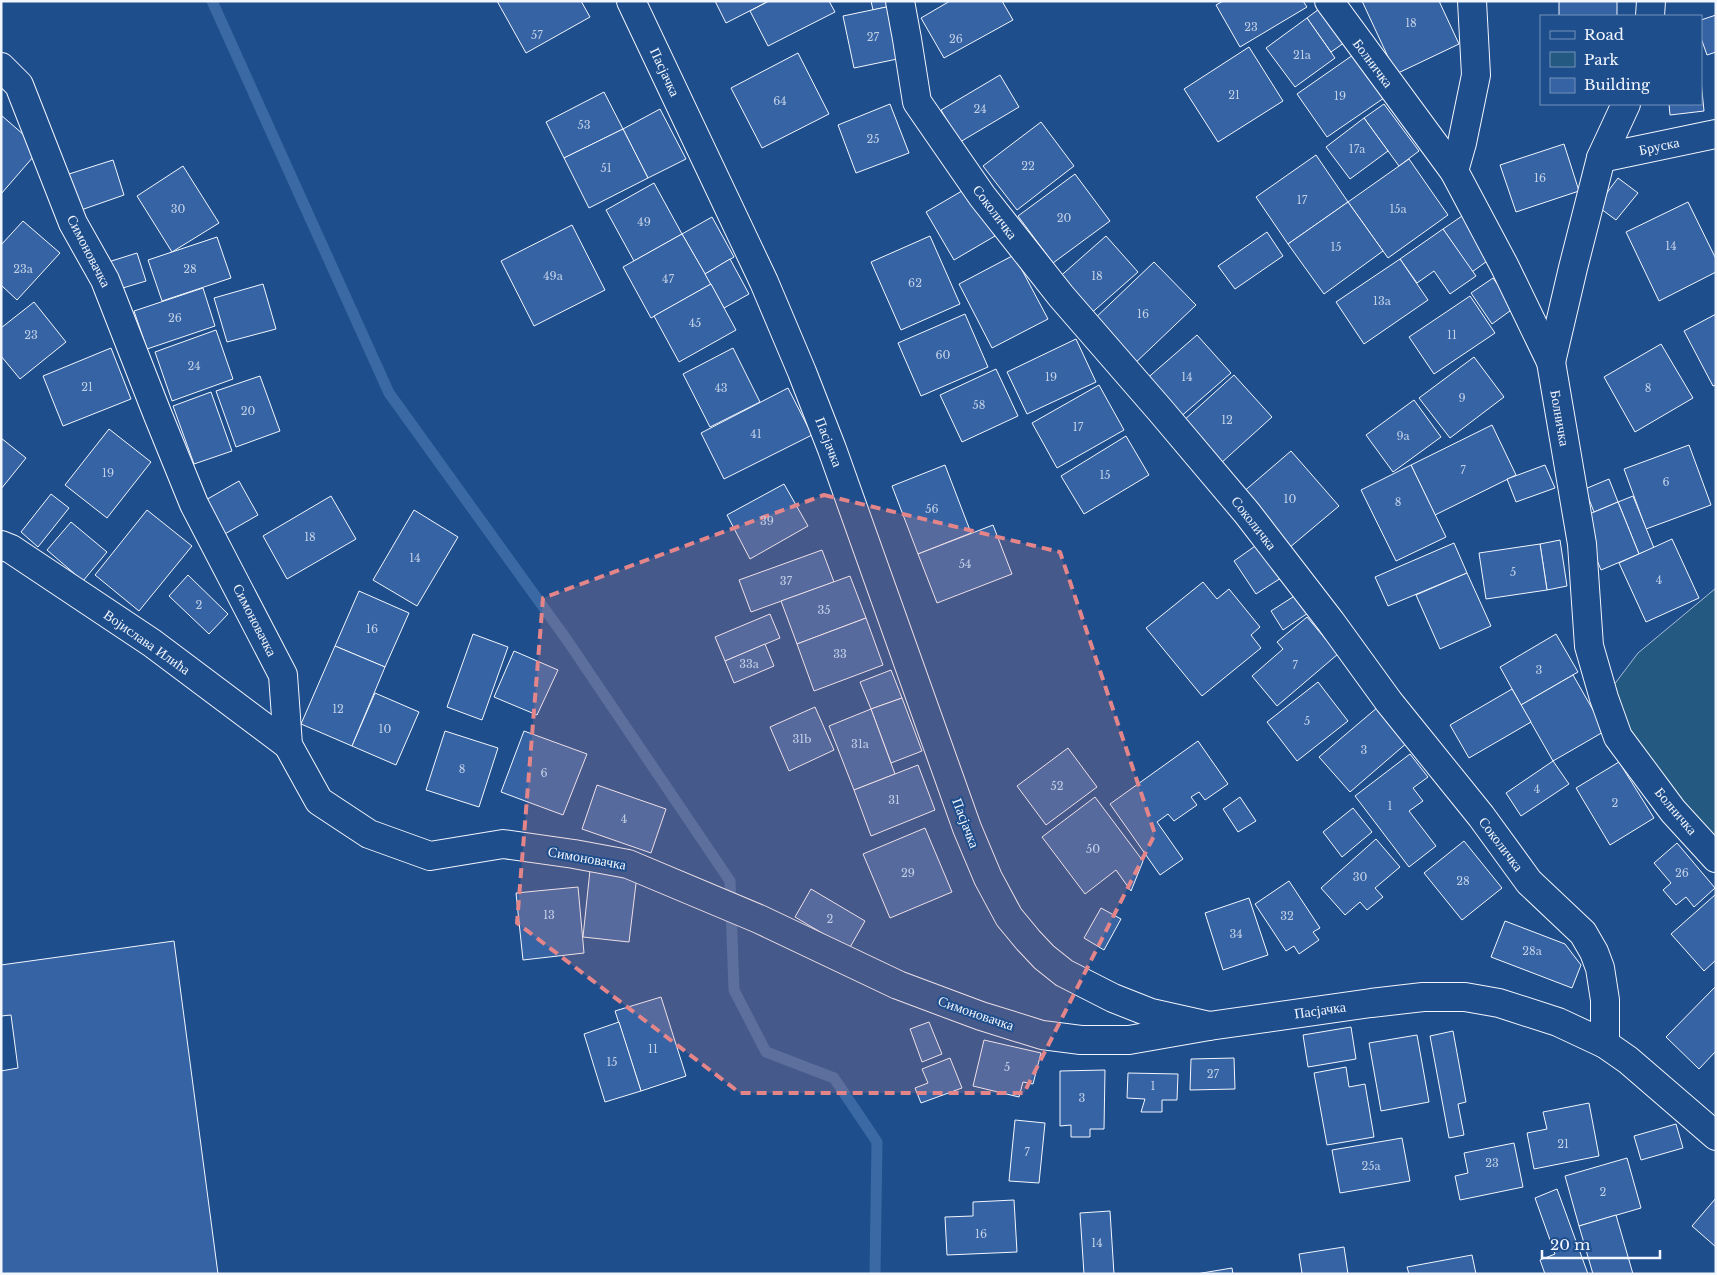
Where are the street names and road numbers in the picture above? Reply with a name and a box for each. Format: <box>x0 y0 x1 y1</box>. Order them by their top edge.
street label: Болничка <box>1349 35 1398 92</box>
street label: Пасјачка <box>646 45 684 100</box>
street label: Бруска <box>1637 133 1682 159</box>
street label: Соколичка <box>969 181 1022 243</box>
street label: Симоновачка <box>63 212 115 291</box>
street label: Болничка <box>1546 389 1574 448</box>
street label: Пасјачка <box>811 415 847 470</box>
street label: Соколичка <box>1227 492 1281 554</box>
street label: Симоновачка <box>229 581 281 660</box>
street label: Војислава Илића <box>100 605 194 679</box>
street label: Болничка <box>1651 784 1702 839</box>
street label: Пасјачка <box>948 796 984 851</box>
street label: Соколичка <box>1475 813 1528 875</box>
street label: Симоновачка <box>546 842 628 874</box>
street label: Симоновачка <box>936 992 1017 1035</box>
street label: Пасјачка <box>1293 997 1348 1023</box>

